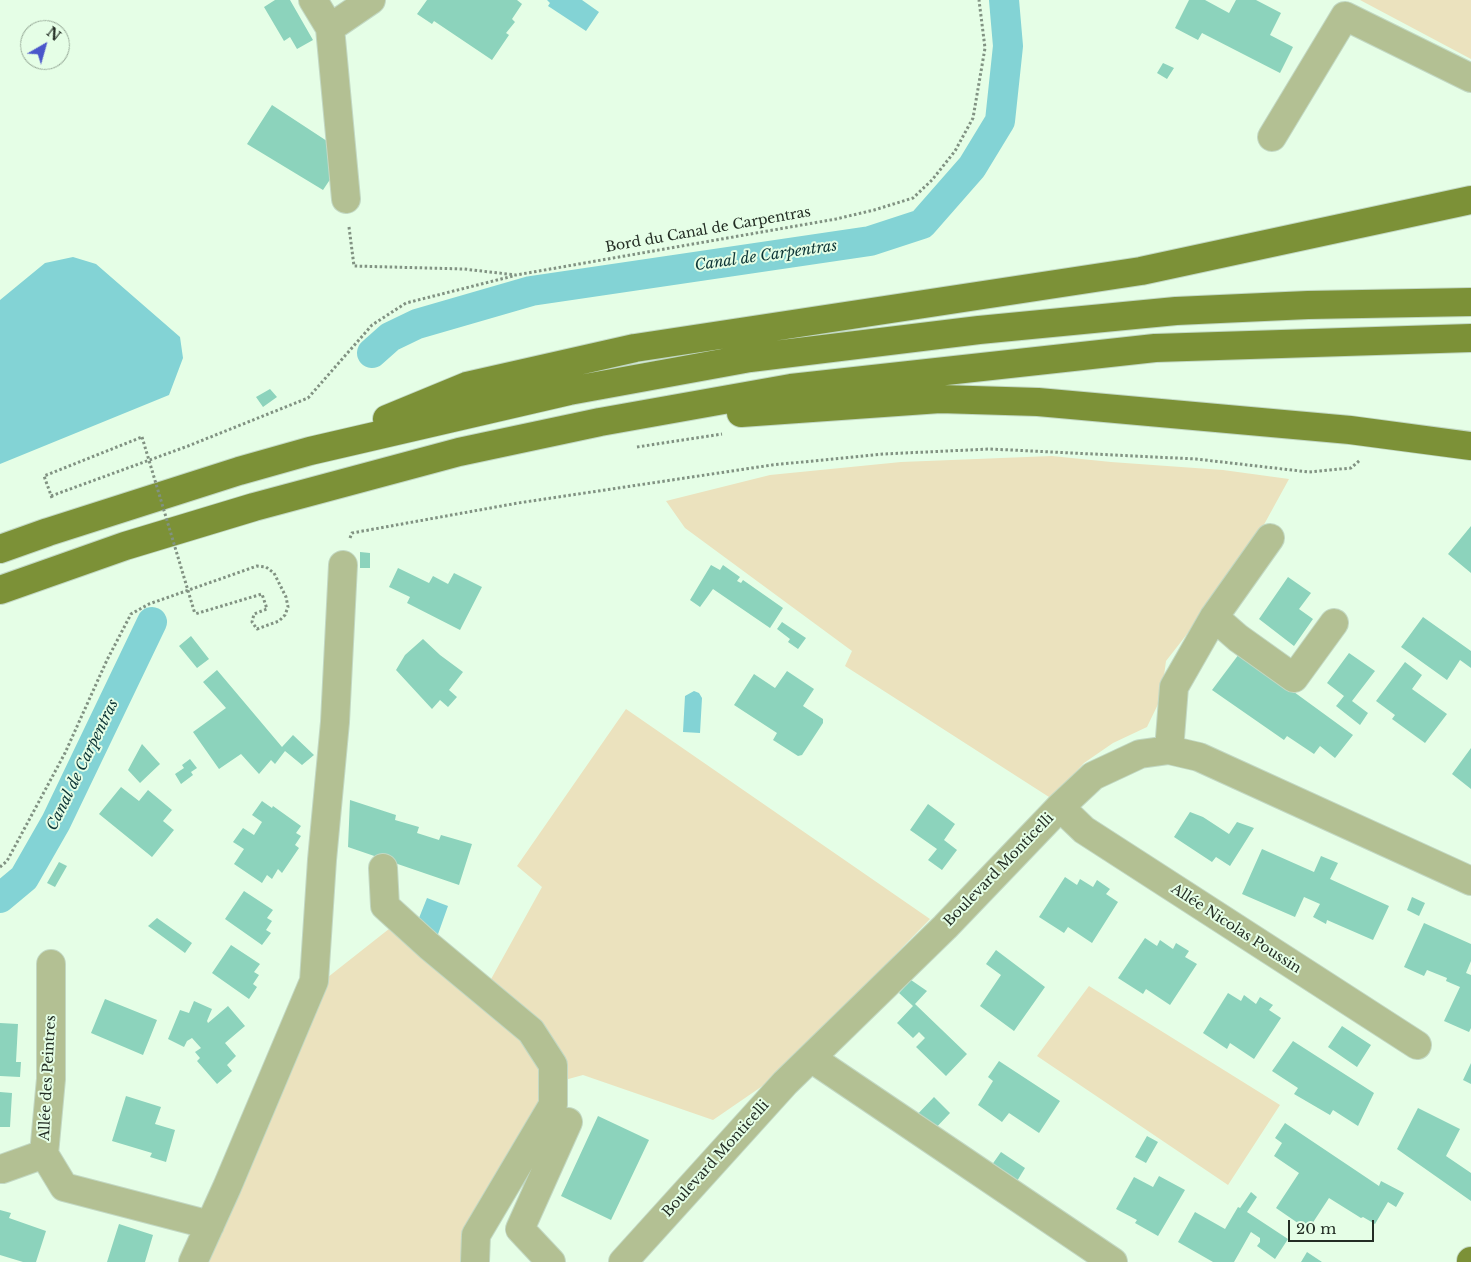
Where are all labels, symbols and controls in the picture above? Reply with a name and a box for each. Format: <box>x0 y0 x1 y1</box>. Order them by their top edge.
north arrow <box>20 20 70 70</box>
text: N <box>43 23 64 45</box>
street label: Bord du Canal de Carpentras <box>604 204 812 256</box>
water label: Canal de Carpentras <box>694 237 838 275</box>
water label: Canal de Carpentras <box>43 697 123 833</box>
street label: Boulevard Monticelli <box>941 810 1057 930</box>
street label: Allée Nicolas Poussin <box>1168 881 1304 977</box>
street label: Allée des Peintres <box>36 1015 60 1141</box>
street label: Boulevard Monticelli <box>659 1097 773 1221</box>
scale bar <box>1291 1210 1377 1242</box>
text: 20 m <box>1296 1219 1336 1238</box>

